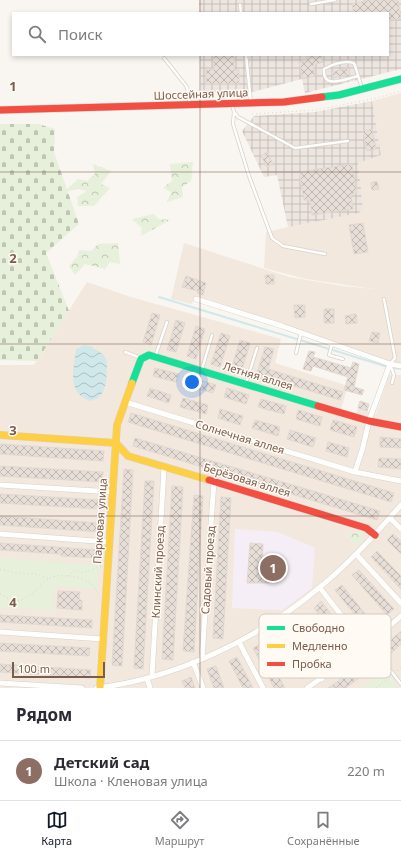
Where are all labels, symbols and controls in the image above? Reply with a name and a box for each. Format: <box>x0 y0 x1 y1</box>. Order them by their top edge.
search box <box>12 12 389 56</box>
icon: search <box>26 23 48 45</box>
text: Поиск <box>58 24 103 44</box>
text: 1 <box>9 77 17 95</box>
street label: Шоссейная улица <box>153 84 249 103</box>
text: 2 <box>9 249 17 267</box>
street label: Летняя аллея <box>221 358 295 393</box>
your location <box>182 372 202 392</box>
street label: Солнечная аллея <box>194 416 287 457</box>
text: 3 <box>9 421 17 439</box>
street label: Берёзовая аллея <box>202 459 293 500</box>
street label: Парковая улица <box>89 478 110 564</box>
street label: Клинский проезд <box>148 525 167 619</box>
street label: Садовый проезд <box>197 525 218 615</box>
pin: 1 <box>260 553 286 583</box>
text: 4 <box>9 593 17 611</box>
legend <box>259 614 391 678</box>
text: Свободно <box>292 620 345 635</box>
text: Медленно <box>292 638 347 653</box>
text: Пробка <box>292 656 332 671</box>
scale bar <box>12 660 105 679</box>
text: 100 m <box>18 661 50 676</box>
text: Рядом <box>16 703 72 726</box>
text: Детский сад <box>54 752 149 772</box>
text: 1 <box>25 762 33 780</box>
text: 220 m <box>347 762 385 780</box>
text: Школа · Кленовая улица <box>54 772 208 790</box>
tab: Карта <box>41 809 72 848</box>
tab: Маршрут <box>155 809 204 848</box>
tab: Сохранённые <box>287 809 360 848</box>

